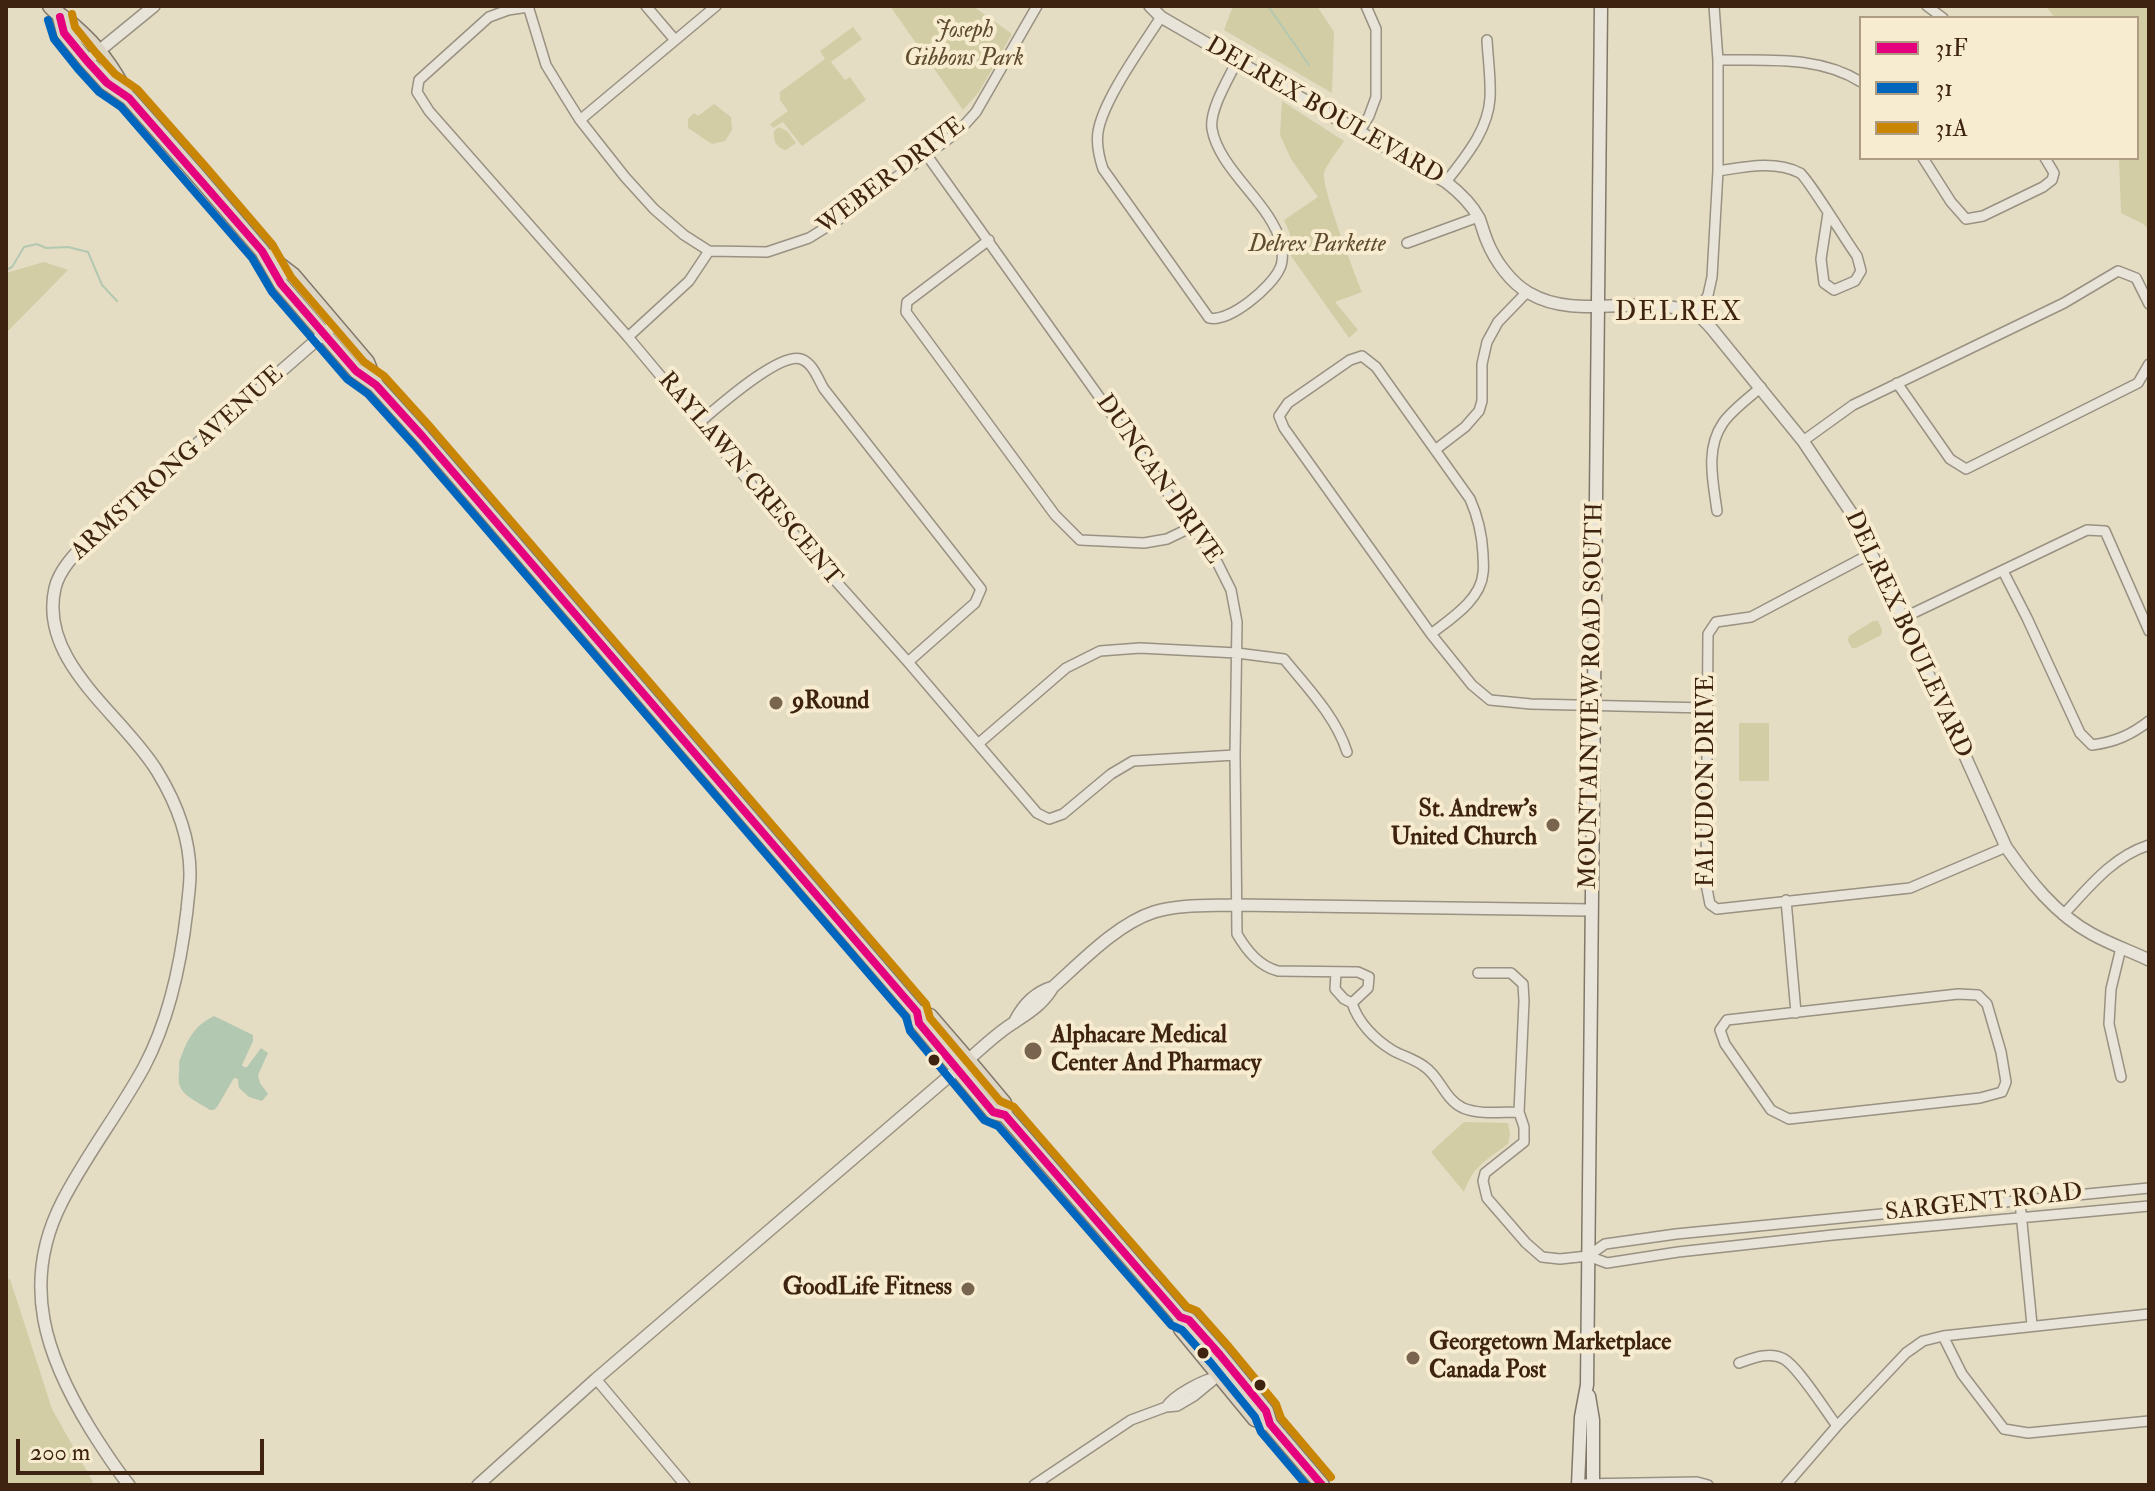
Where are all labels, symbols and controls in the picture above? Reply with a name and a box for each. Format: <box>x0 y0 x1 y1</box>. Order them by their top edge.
legend <box>1859 16 2139 160</box>
park label: Joseph Gibbons Park <box>904 18 1024 74</box>
street label: DELREX BOULEVARD <box>1200 32 1448 192</box>
text: 31F <box>1935 33 1968 64</box>
text: 31 <box>1935 73 1953 104</box>
street label: WEBER DRIVE <box>813 112 971 242</box>
text: 31A <box>1935 113 1968 144</box>
park label: Delrex Parkette <box>1248 232 1386 260</box>
district label: DELREX <box>1615 298 1743 330</box>
street label: ARMSTRONG AVENUE <box>66 361 290 567</box>
street label: RAYLAWN CRESCENT <box>651 367 847 593</box>
street label: DUNCAN DRIVE <box>1089 390 1227 570</box>
street label: MOUNTAINVIEW ROAD SOUTH <box>1575 502 1611 890</box>
street label: DELREX BOULEVARD <box>1837 507 1977 763</box>
street label: FALUDON DRIVE <box>1694 675 1722 887</box>
place label: 9Round <box>792 689 869 717</box>
marker: 9Round <box>767 694 785 712</box>
place label: St. Andrew's United Church <box>1391 797 1537 853</box>
marker: St. Andrew's United Church <box>1544 816 1562 834</box>
place label: Alphacare Medical Center And Pharmacy <box>1051 1023 1261 1079</box>
marker: Alphacare Medical Center And Pharmacy <box>1022 1040 1044 1062</box>
unlabelled marker <box>926 1052 942 1068</box>
street label: SARGENT ROAD <box>1884 1179 2084 1229</box>
place label: GoodLife Fitness <box>783 1275 952 1303</box>
marker: GoodLife Fitness <box>959 1280 977 1298</box>
place label: Georgetown Marketplace Canada Post <box>1429 1330 1671 1386</box>
unlabelled marker <box>1195 1345 1211 1361</box>
marker: Georgetown Marketplace Canada Post <box>1404 1349 1422 1367</box>
unlabelled marker <box>1252 1377 1268 1393</box>
scale bar <box>20 1423 268 1473</box>
text: 200 m <box>30 1437 90 1468</box>

